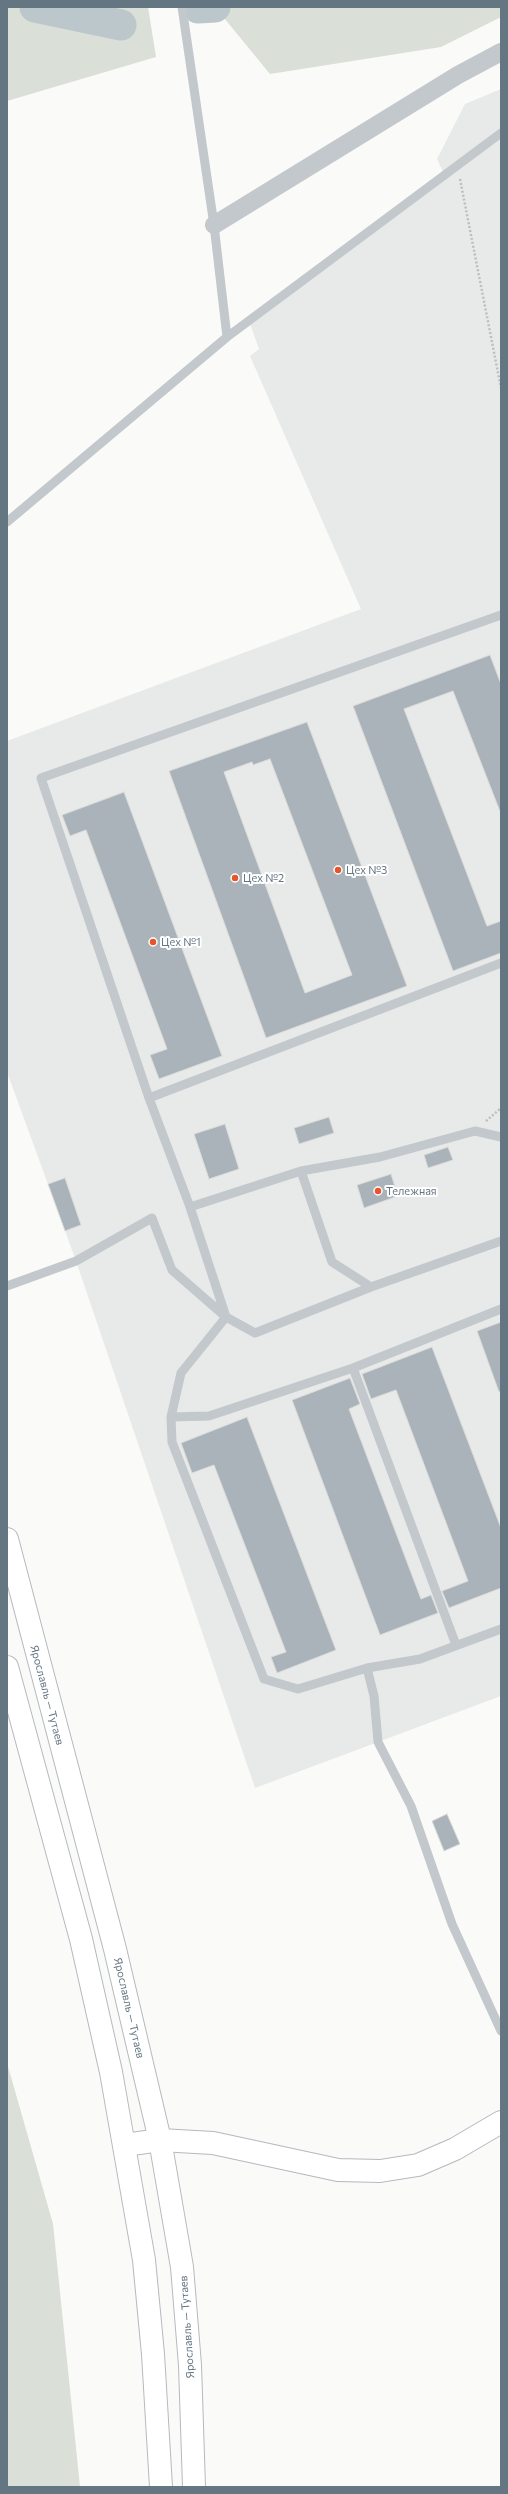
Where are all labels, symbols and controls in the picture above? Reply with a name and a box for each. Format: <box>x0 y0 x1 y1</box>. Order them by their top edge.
place label: Цех №3 <box>346 863 387 877</box>
marker: Цех №3 <box>333 865 343 875</box>
place label: Цех №2 <box>243 871 284 885</box>
marker: Цех №2 <box>230 873 240 883</box>
place label: Цех №1 <box>161 935 201 949</box>
marker: Цех №1 <box>148 937 158 947</box>
place label: Тележная <box>386 1184 437 1198</box>
marker: Тележная <box>373 1186 383 1196</box>
street label: Ярославль — Тутаев <box>27 1643 67 1747</box>
street label: Ярославль — Тутаев <box>111 1956 147 2060</box>
street label: Ярославль — Тутаев <box>177 2275 197 2379</box>

